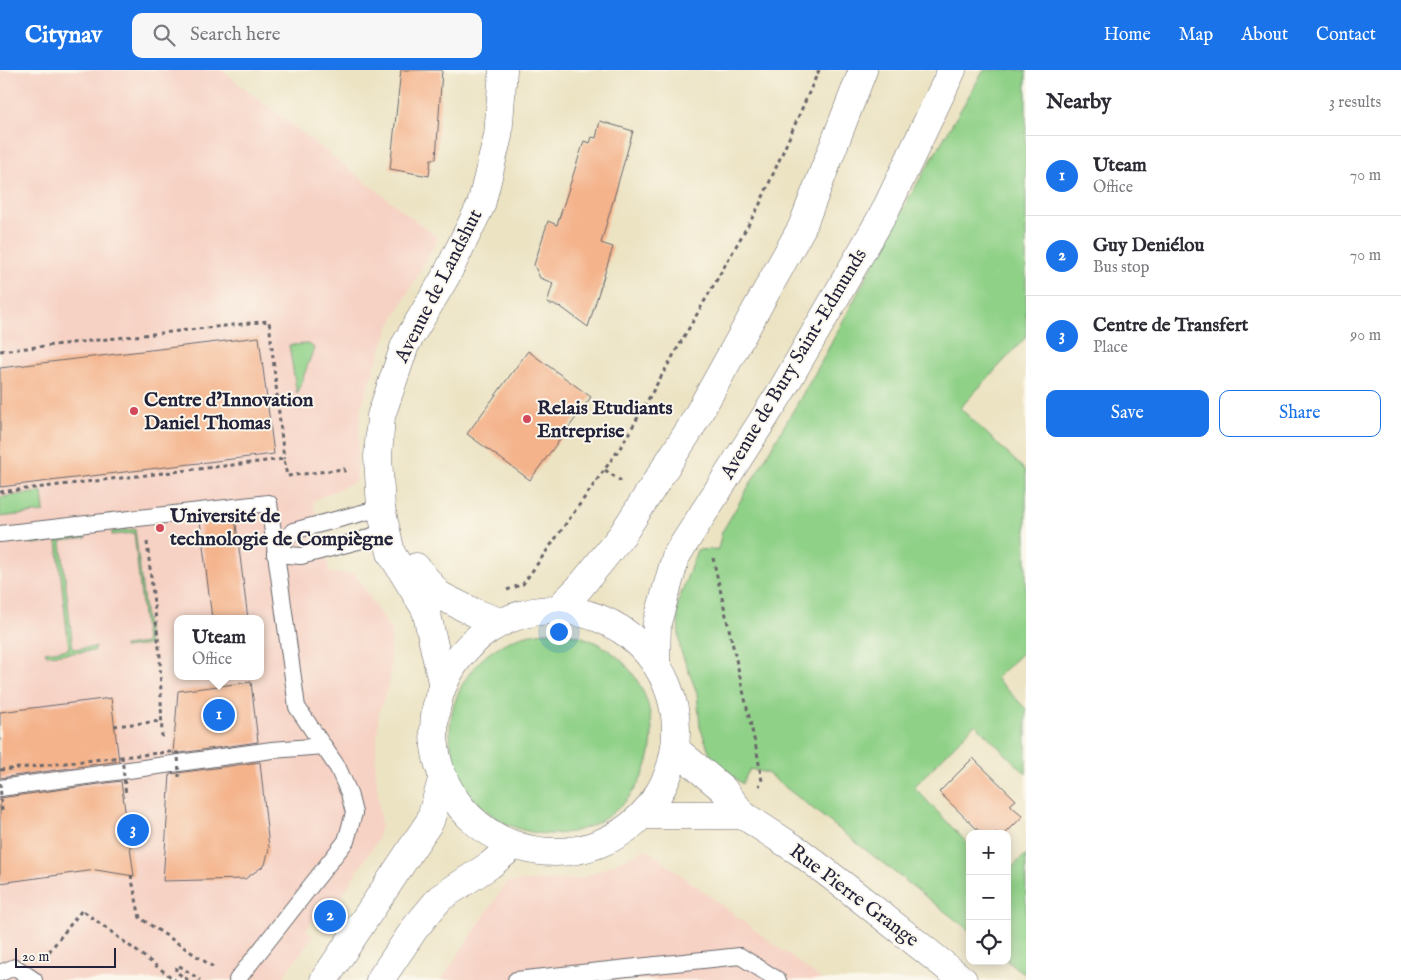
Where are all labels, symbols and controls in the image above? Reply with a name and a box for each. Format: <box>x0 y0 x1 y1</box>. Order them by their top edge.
search box <box>132 13 482 58</box>
text: Citynav <box>25 20 102 51</box>
icon: search <box>150 21 178 49</box>
text: Search here <box>190 23 281 47</box>
text: Home <box>1104 24 1151 47</box>
text: Map <box>1179 24 1213 47</box>
text: About <box>1241 24 1288 47</box>
text: Contact <box>1316 24 1376 47</box>
text: Nearby <box>1046 89 1111 116</box>
text: 3 results <box>1329 93 1381 113</box>
text: Uteam <box>1093 154 1147 178</box>
text: 1 <box>1059 166 1065 186</box>
text: 70 m <box>1350 166 1381 186</box>
text: Office <box>1093 178 1133 198</box>
street label: Avenue de Landshut <box>389 205 488 368</box>
text: Guy Deniélou <box>1093 234 1204 258</box>
street label: Avenue de Bury Saint-Edmunds <box>715 244 873 485</box>
text: 2 <box>1058 246 1066 266</box>
text: 70 m <box>1350 246 1381 266</box>
text: Bus stop <box>1093 258 1149 278</box>
text: Centre de Transfert <box>1093 314 1248 338</box>
text: 3 <box>1059 326 1065 346</box>
text: 90 m <box>1350 326 1381 346</box>
text: Place <box>1093 338 1128 358</box>
place label: Centre d'Innovation Daniel Thomas <box>144 388 314 436</box>
button: Save <box>1046 390 1209 437</box>
button: Share <box>1219 390 1381 437</box>
place label: Relais Etudiants Entreprise <box>537 396 672 444</box>
marker: Centre d'Innovation Daniel Thomas <box>128 405 140 417</box>
marker: Relais Etudiants Entreprise <box>521 413 533 425</box>
place label: Université de technologie de Compiègne <box>169 504 394 552</box>
marker: Université de technologie de Compiègne <box>154 522 166 534</box>
popup <box>174 615 264 680</box>
your location <box>546 619 572 645</box>
text: Uteam <box>192 626 246 650</box>
text: Office <box>192 650 232 670</box>
pin: 1 <box>203 696 235 734</box>
pin: 3 <box>117 811 149 849</box>
map controls <box>966 830 1011 965</box>
button: + <box>966 830 1011 875</box>
street label: Rue Pierre Grange <box>784 839 924 953</box>
button: − <box>966 875 1011 920</box>
pin: 2 <box>314 897 346 935</box>
button: locate <box>966 920 1011 965</box>
scale bar <box>15 945 116 968</box>
text: 20 m <box>22 948 49 966</box>

